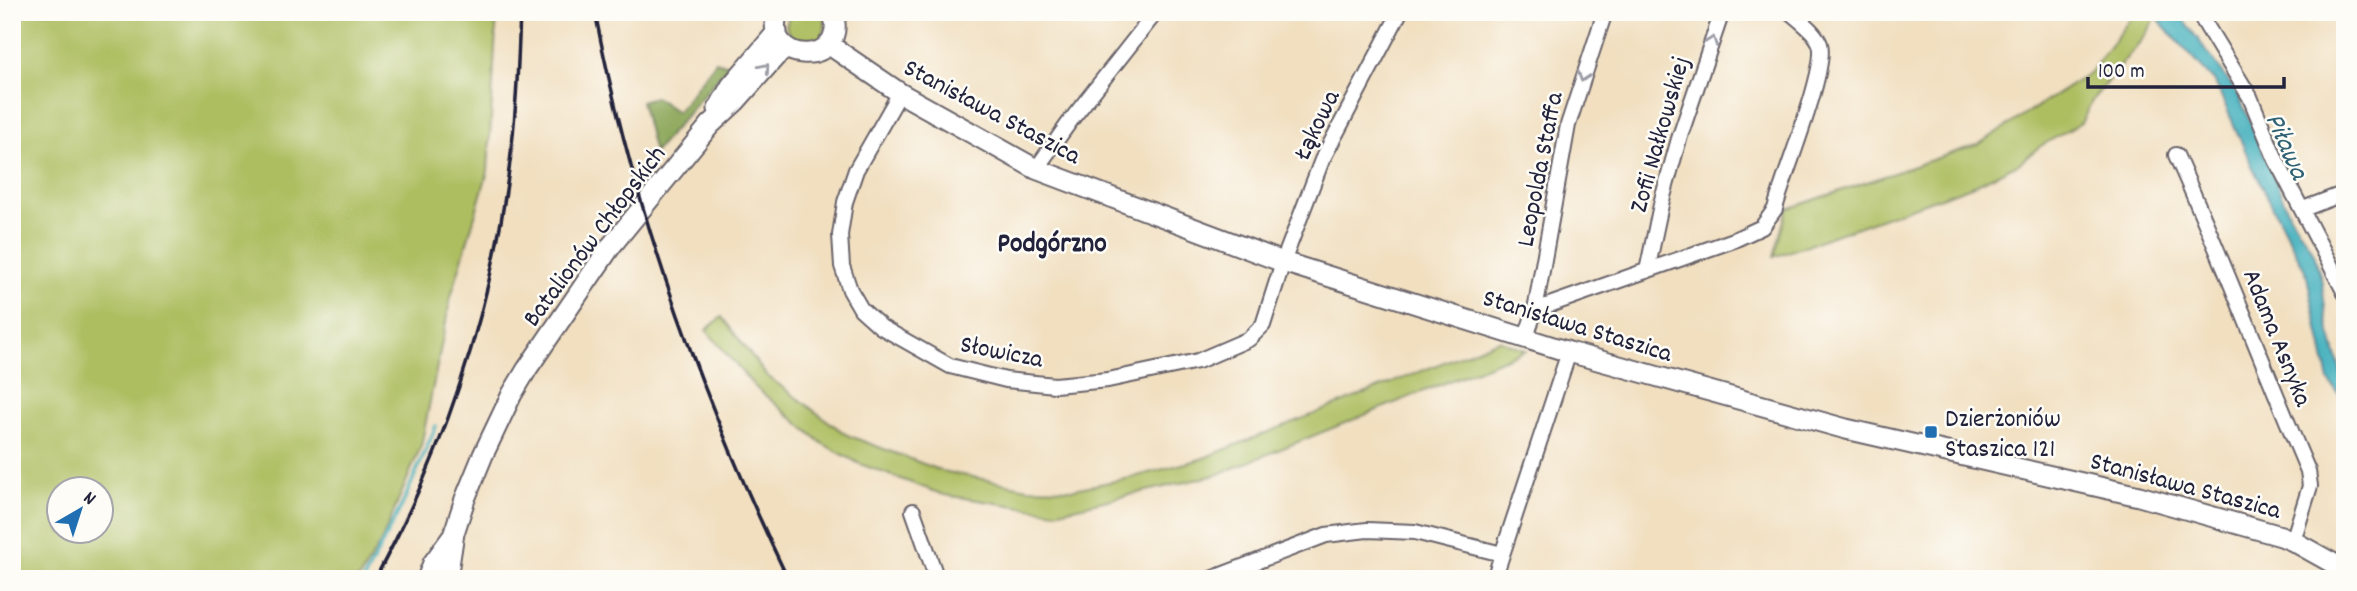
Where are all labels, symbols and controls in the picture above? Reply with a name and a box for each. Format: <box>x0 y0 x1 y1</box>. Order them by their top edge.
one-way arrow <box>1704 35 1718 47</box>
scale bar <box>2088 46 2284 90</box>
street label: Stanisława Staszica <box>896 51 1087 176</box>
street label: Zofii Nałkowskiej <box>1621 52 1701 217</box>
text: 100 m <box>2098 58 2145 88</box>
one-way arrow <box>757 64 769 77</box>
one-way arrow <box>1577 70 1591 83</box>
street label: Łąkowa <box>1285 84 1351 168</box>
street label: Leopolda Staffa <box>1508 88 1575 250</box>
water label: Piława <box>2252 107 2318 188</box>
street label: Batalionów Chłopskich <box>515 139 676 336</box>
district label: Podgórzno <box>997 226 1107 266</box>
street label: Adama Asnyka <box>2231 264 2320 413</box>
street label: Stanisława Staszica <box>1478 281 1677 374</box>
street label: Słowicza <box>957 327 1047 380</box>
place label: Dzierżoniów Staszica 121 <box>1945 402 2061 469</box>
marker: Dzierżoniów Staszica 121 <box>1923 424 1939 440</box>
street label: Stanisława Staszica <box>2086 444 2285 531</box>
north arrow <box>46 476 116 546</box>
text: N <box>76 486 101 513</box>

